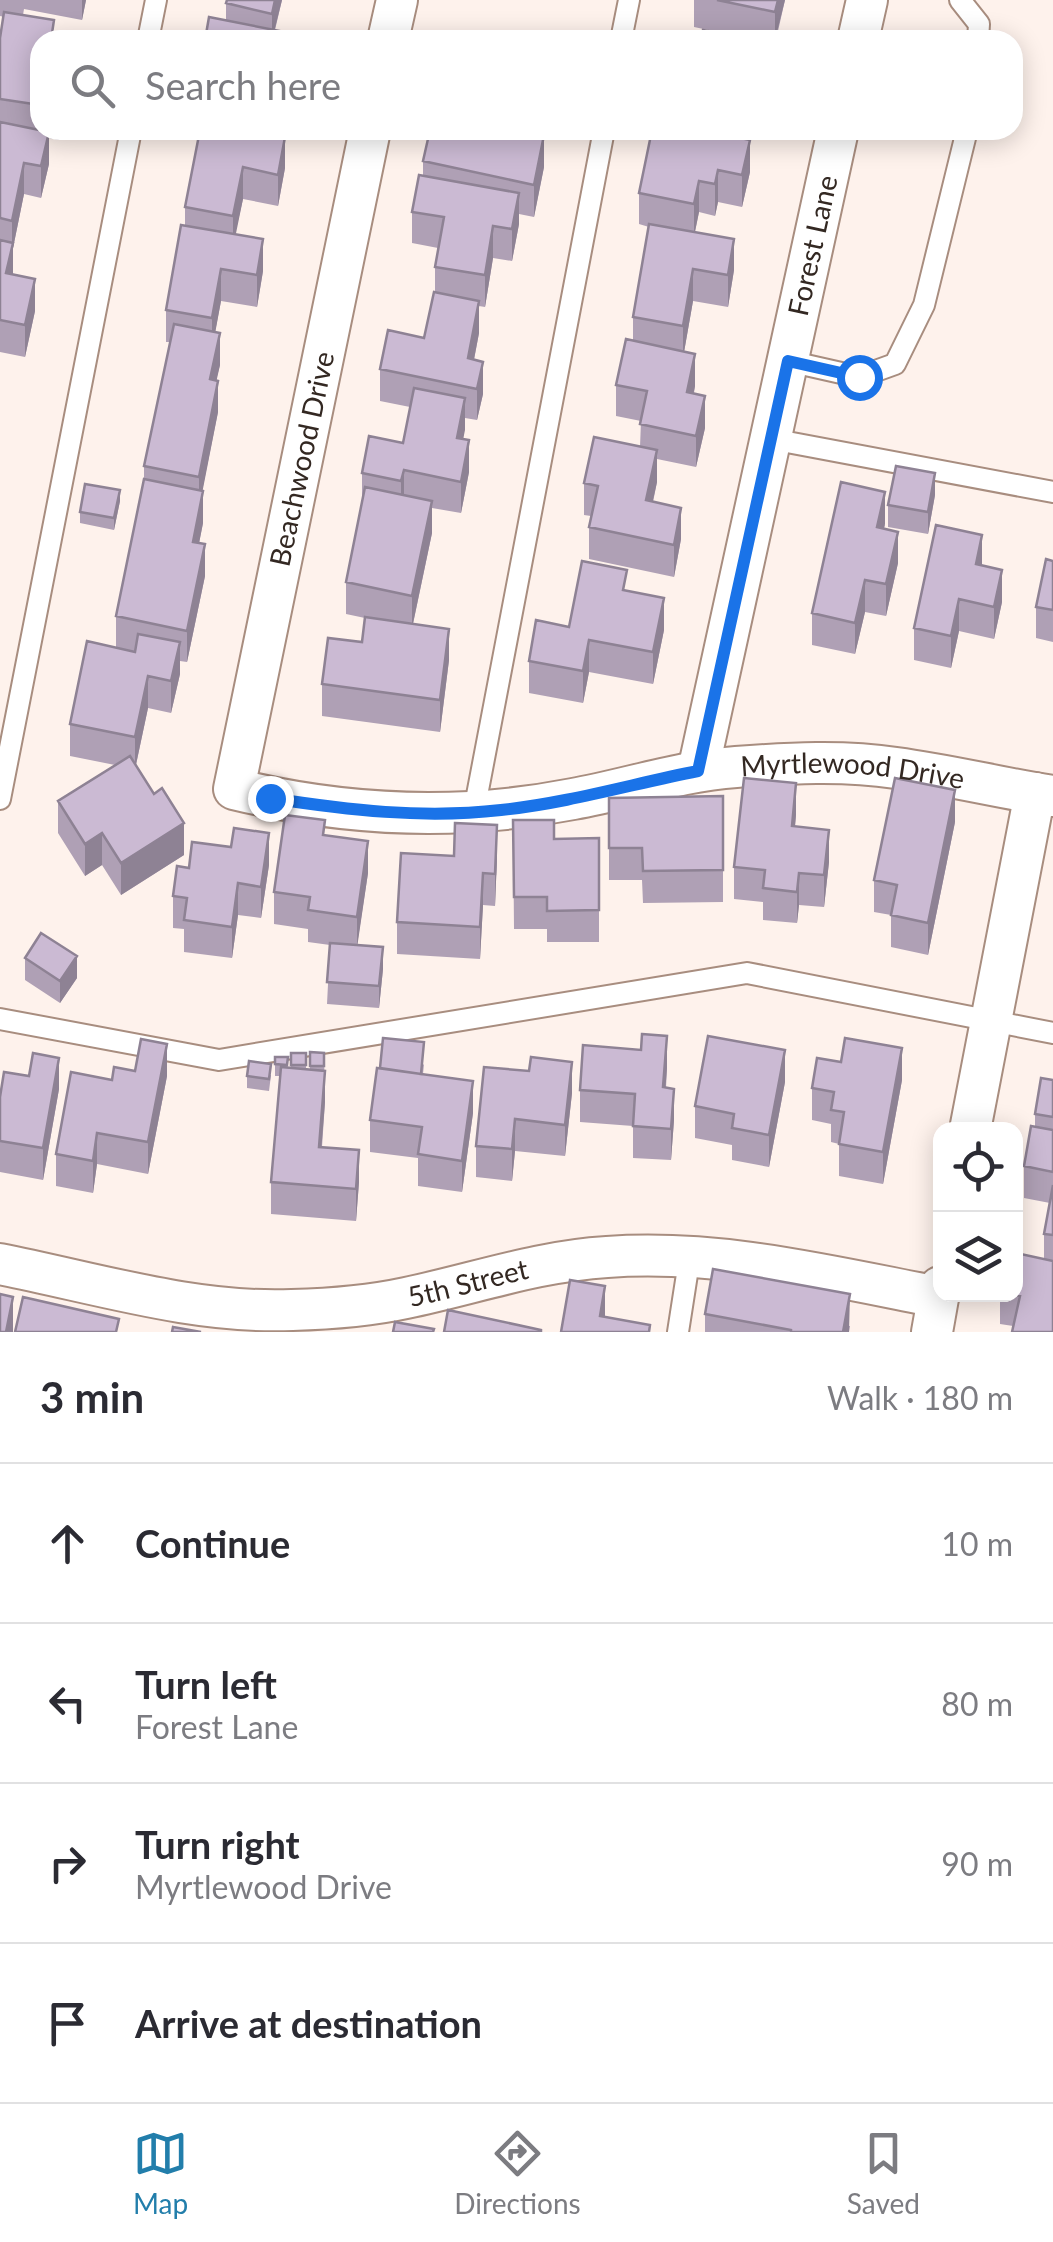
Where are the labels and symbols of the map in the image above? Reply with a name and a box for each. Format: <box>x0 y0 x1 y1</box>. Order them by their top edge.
street label: Forest Lane <box>780 172 844 319</box>
street label: Beachwood Drive <box>262 348 340 569</box>
route start <box>837 355 883 401</box>
street label: Myrtlewood Drive <box>739 745 968 795</box>
route end <box>248 776 294 822</box>
street label: 5th Street <box>404 1251 531 1313</box>

